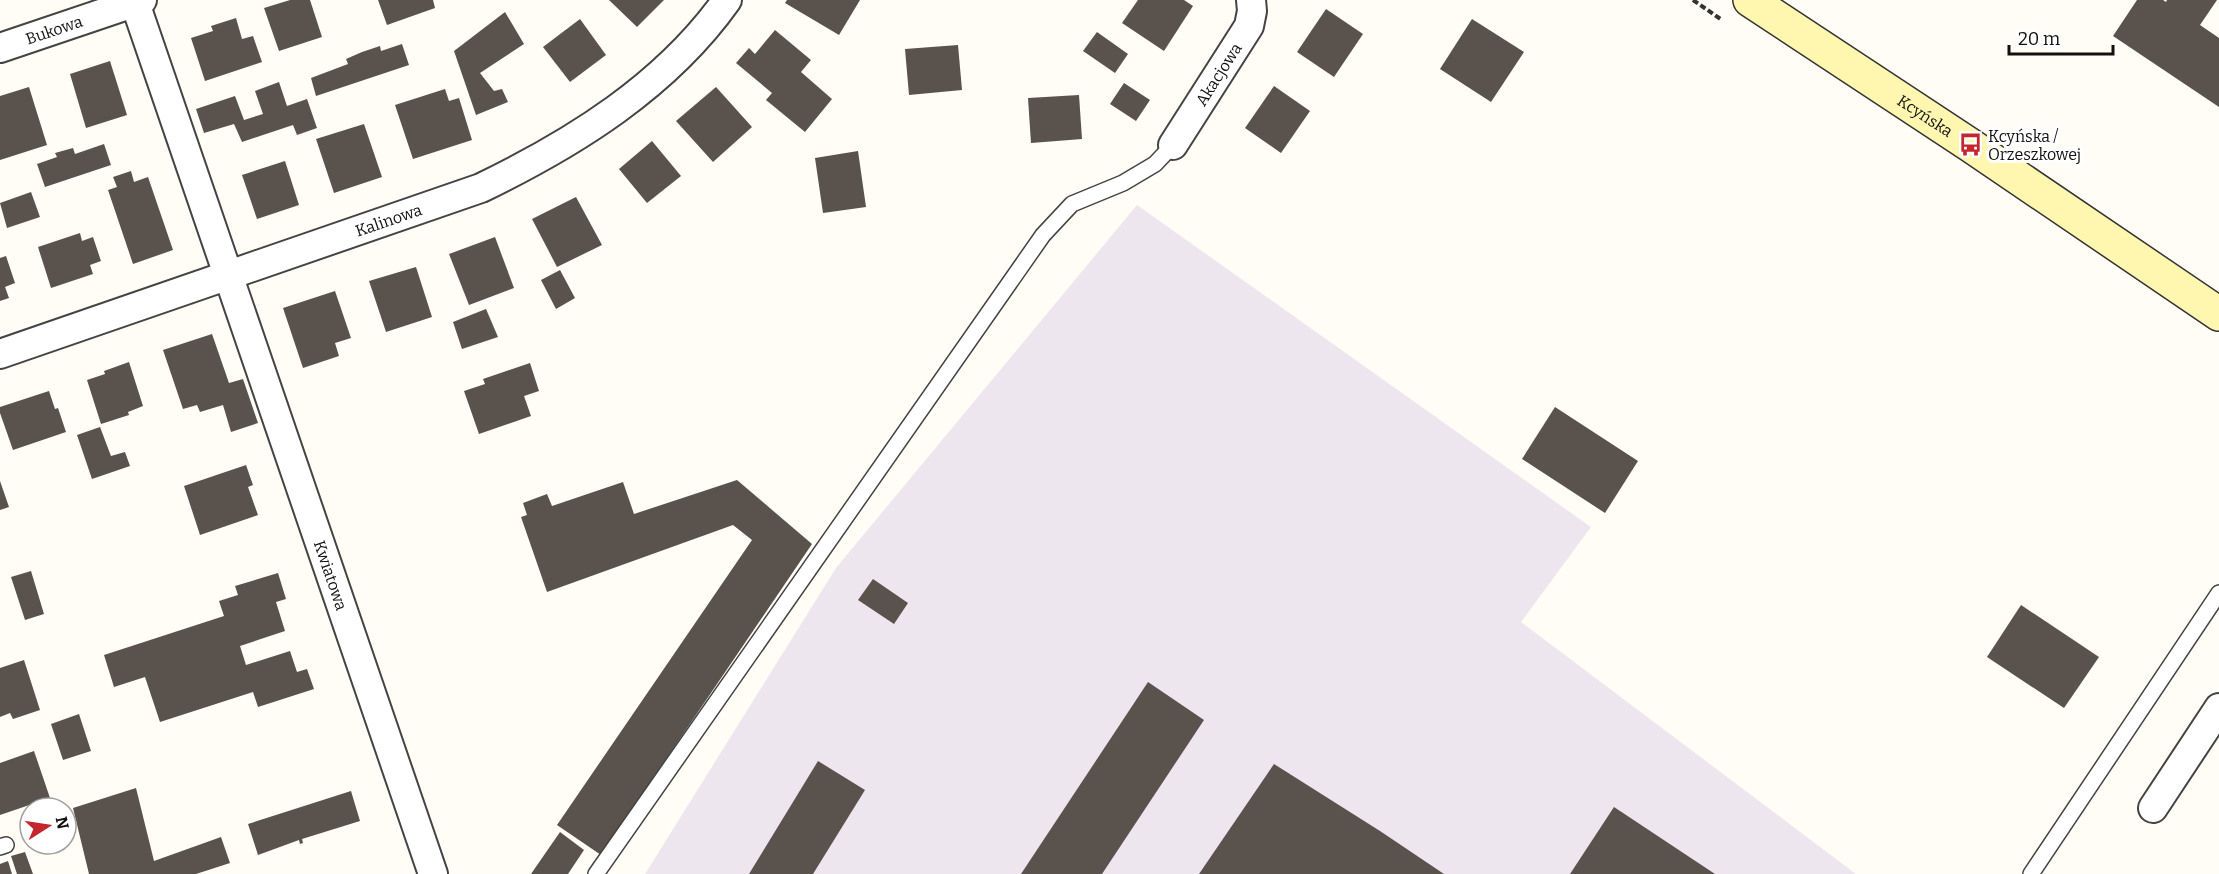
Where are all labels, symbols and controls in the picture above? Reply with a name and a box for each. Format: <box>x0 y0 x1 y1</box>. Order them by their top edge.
street label: Bukowa <box>23 12 85 49</box>
scale bar <box>2009 18 2112 56</box>
text: 20 m <box>2018 28 2060 50</box>
street label: Akacjowa <box>1192 39 1246 110</box>
street label: Kcyńska <box>1894 91 1956 141</box>
place label: Kcyńska / Orzeszkowej <box>1988 127 2081 164</box>
bus stop icon: Kcyńska / Orzeszkowej <box>1957 132 1983 158</box>
street label: Kalinowa <box>353 200 425 241</box>
street label: Kwiatowa <box>310 538 351 613</box>
north arrow <box>18 796 78 856</box>
text: N <box>52 815 73 831</box>

